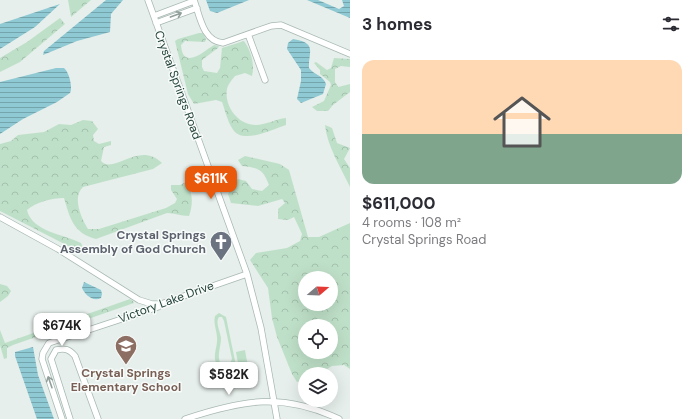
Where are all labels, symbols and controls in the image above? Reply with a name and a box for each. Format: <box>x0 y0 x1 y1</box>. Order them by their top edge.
one-way arrow <box>170 11 182 19</box>
text: 3 homes <box>362 13 432 35</box>
icon: filters <box>660 13 682 35</box>
street label: Crystal Springs Road <box>151 28 205 142</box>
icon: home <box>486 86 558 158</box>
pin: $611K <box>183 166 239 200</box>
text: $611K <box>194 170 228 187</box>
text: $611,000 <box>362 192 436 214</box>
text: 4 rooms · 108 m² <box>362 214 461 231</box>
place label: Crystal Springs Assembly of God Church <box>60 227 206 257</box>
church icon: Crystal Springs Assembly of God Church <box>208 229 234 262</box>
text: Crystal Springs Road <box>362 231 486 248</box>
north arrow <box>298 271 338 311</box>
map controls <box>298 271 338 407</box>
street label: Victory Lake Drive <box>116 277 216 327</box>
pin: $674K <box>34 313 90 347</box>
text: $674K <box>42 317 82 334</box>
button: locate <box>298 319 338 359</box>
school or university icon: Crystal Springs Elementary School <box>113 333 139 366</box>
pin: $582K <box>201 362 257 396</box>
place label: Crystal Springs Elementary School <box>71 365 181 395</box>
text: $582K <box>209 366 249 383</box>
button: layers <box>298 367 338 407</box>
one-way arrow <box>46 376 53 389</box>

